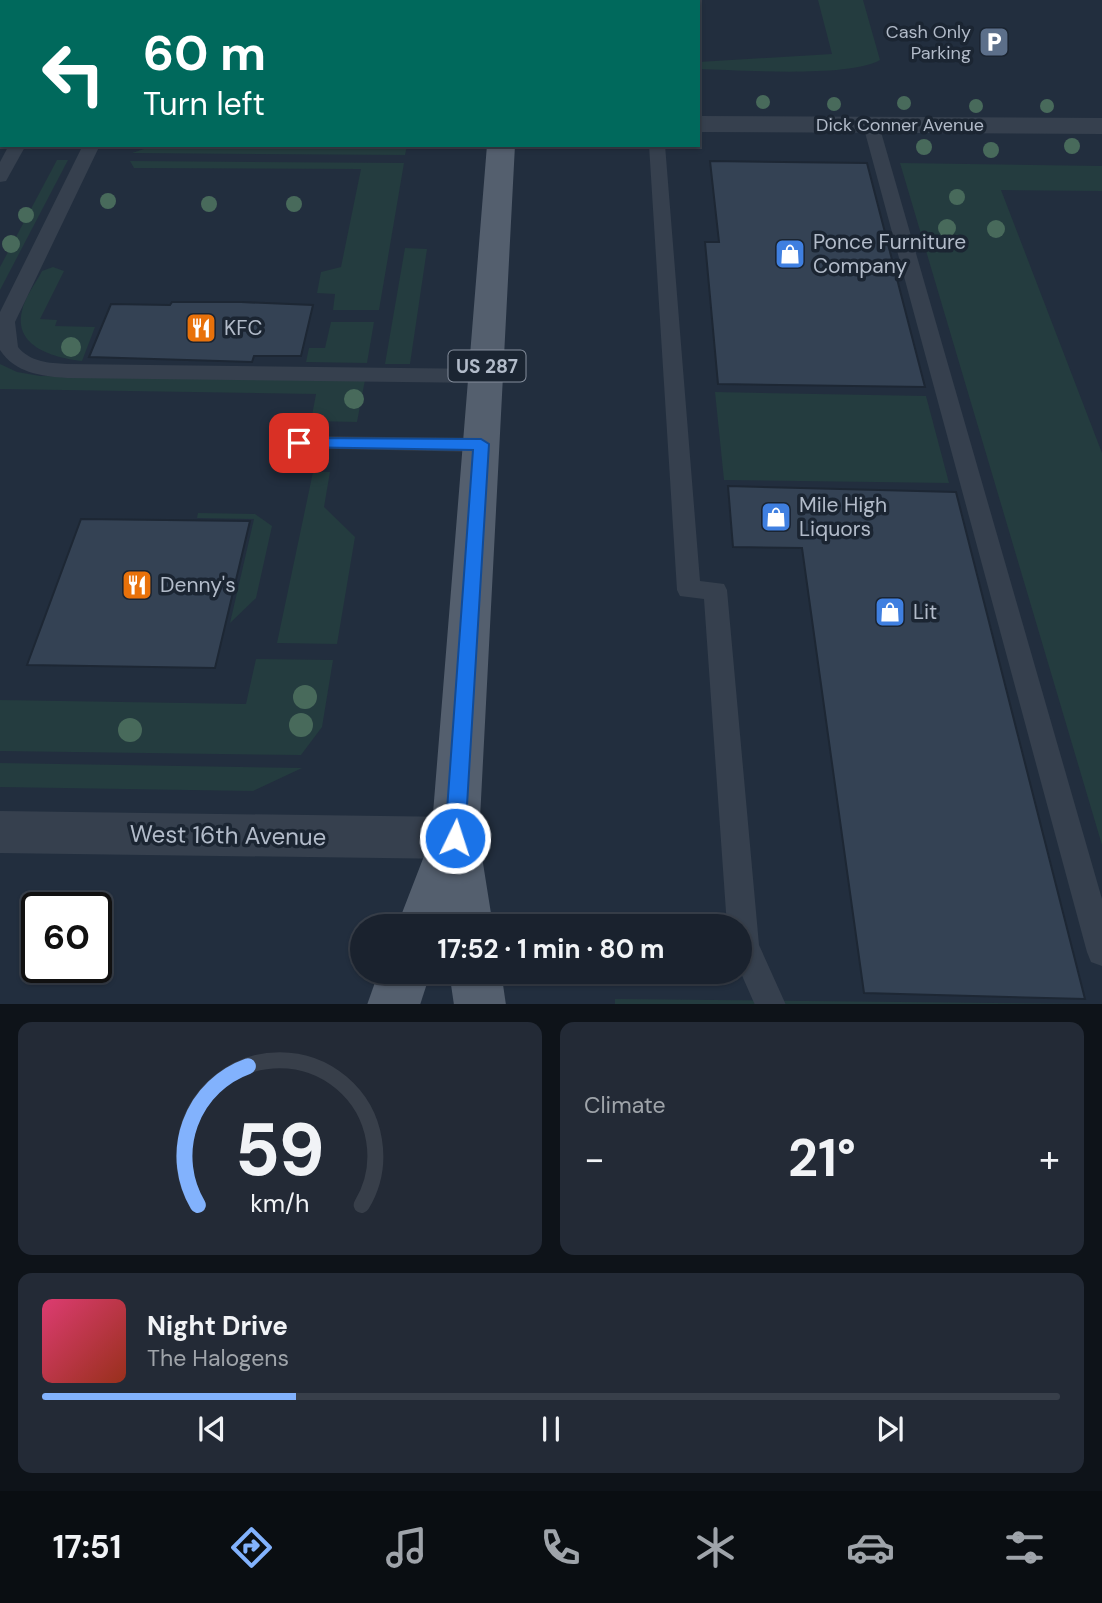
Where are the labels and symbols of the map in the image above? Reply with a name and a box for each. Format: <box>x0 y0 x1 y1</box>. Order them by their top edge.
place label: Cash Only Parking <box>886 20 971 65</box>
parking icon: Cash Only Parking <box>977 25 1011 59</box>
street label: Dick Conner Avenue <box>816 113 984 137</box>
place label: Ponce Furniture Company <box>813 228 966 280</box>
shop icon: Ponce Furniture Company <box>773 237 807 271</box>
restaurant icon: KFC <box>184 311 218 345</box>
place label: KFC <box>224 314 263 342</box>
road number: US 287 <box>448 350 526 382</box>
pin <box>269 413 329 473</box>
place label: Mile High Liquors <box>799 491 887 543</box>
shop icon: Mile High Liquors <box>759 500 793 534</box>
restaurant icon: Denny's <box>120 568 154 602</box>
place label: Denny's <box>160 571 236 599</box>
shop icon: Lit <box>873 595 907 629</box>
place label: Lit <box>913 598 937 626</box>
position arrow <box>418 801 492 875</box>
street label: West 16th Avenue <box>129 818 327 852</box>
speed limit sign: 60 <box>21 892 112 983</box>

